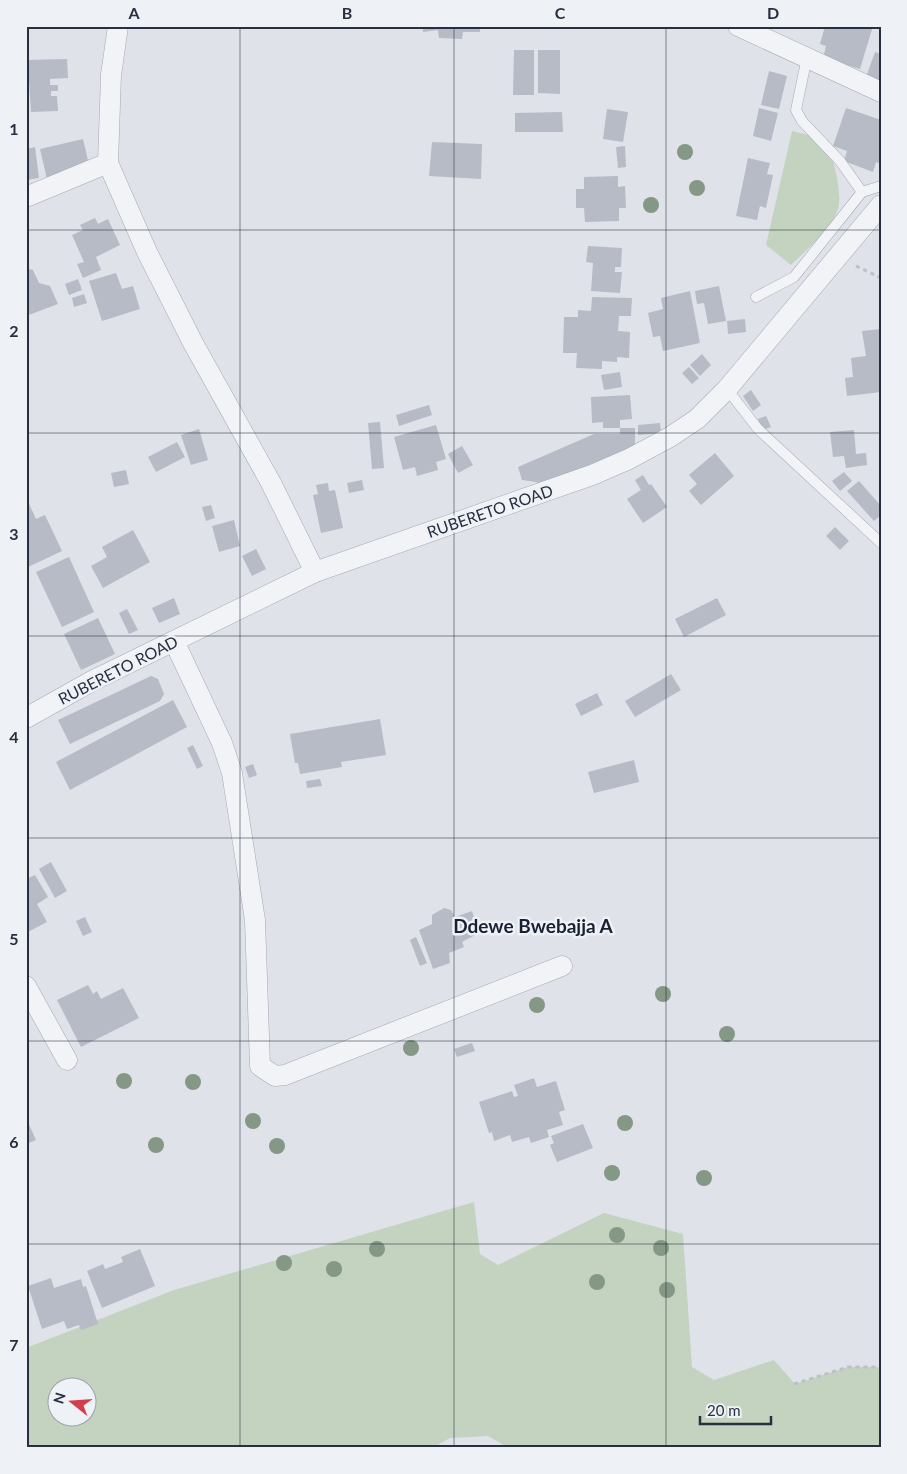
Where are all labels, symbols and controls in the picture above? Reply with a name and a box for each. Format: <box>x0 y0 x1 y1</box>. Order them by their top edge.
text: A <box>127 3 140 22</box>
text: B <box>342 3 352 22</box>
text: C <box>555 3 566 22</box>
text: D <box>767 3 779 22</box>
text: 1 <box>9 119 19 138</box>
text: 2 <box>9 321 19 340</box>
street label: RUBERETO ROAD <box>424 480 555 541</box>
text: 3 <box>9 524 19 543</box>
street label: RUBERETO ROAD <box>55 631 181 708</box>
text: 4 <box>9 727 19 746</box>
district label: Ddewe Bwebajja A <box>453 914 614 937</box>
text: 5 <box>9 929 19 948</box>
text: 6 <box>9 1132 19 1151</box>
text: 7 <box>9 1335 19 1354</box>
north arrow <box>48 1376 98 1426</box>
text: N <box>49 1390 69 1406</box>
scale bar <box>700 1394 771 1426</box>
text: 20 m <box>707 1401 741 1419</box>

